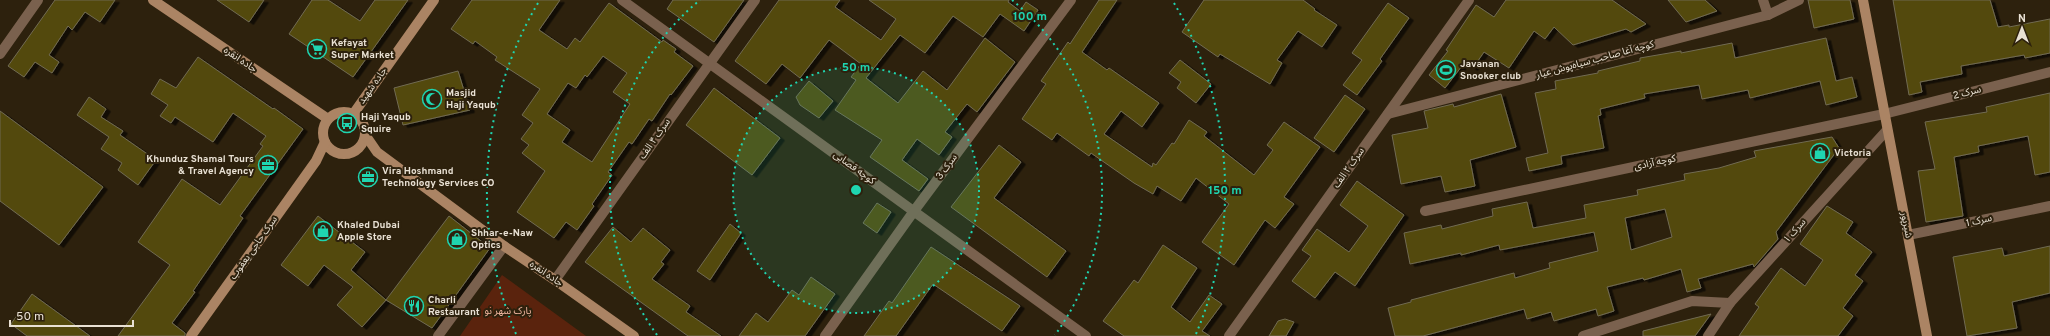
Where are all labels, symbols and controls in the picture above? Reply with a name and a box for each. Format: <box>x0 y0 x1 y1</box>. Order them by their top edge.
north arrow <box>2002 8 2042 48</box>
text: 100 m <box>1013 9 1047 25</box>
text: N <box>2018 12 2026 26</box>
place label: Kefayat Super Market <box>331 37 394 62</box>
supermarket icon: Kefayat Super Market <box>306 38 328 60</box>
street label: کوچه آغا صاحب سیاه‌پوش عیار <box>1534 38 1656 82</box>
street label: جاده انقره <box>221 44 259 76</box>
place label: Javanan Snooker club <box>1460 58 1521 83</box>
sports icon: Javanan Snooker club <box>1435 59 1457 81</box>
text: 50 m <box>842 60 870 76</box>
street label: جاده شهید <box>356 65 390 107</box>
street label: سرک 2 <box>1952 83 1983 103</box>
place label: Masjid Haji Yaqub <box>446 87 496 112</box>
mosque icon: Masjid Haji Yaqub <box>421 88 443 110</box>
place label: Haji Yaqub Squire <box>361 111 411 136</box>
bus stop icon: Haji Yaqub Squire <box>336 112 358 134</box>
street label: سرک ۴ الف <box>636 116 674 162</box>
shop icon: Victoria <box>1809 142 1831 164</box>
street label: سرک ۲ الف <box>1330 145 1368 191</box>
place label: Victoria <box>1834 147 1871 160</box>
street label: کوچه قصابی <box>830 148 878 188</box>
street label: سرک 3 <box>933 152 961 182</box>
street label: کوچه آزادی <box>1633 152 1678 174</box>
place label: Khunduz Shamal Tours & Travel Agency <box>146 153 254 178</box>
office icon: Khunduz Shamal Tours & Travel Agency <box>257 154 279 176</box>
place label: Vira Hoshmand Technology Services CO <box>382 165 494 190</box>
office icon: Vira Hoshmand Technology Services CO <box>357 166 379 188</box>
centre of rings <box>849 183 863 197</box>
text: 150 m <box>1208 183 1242 199</box>
street label: شیرپور <box>1897 210 1915 239</box>
street label: سرک 1 <box>1965 212 1993 230</box>
street label: سرک حاجی یعقوب <box>227 214 281 282</box>
street label: سرک ۱ <box>1781 216 1809 246</box>
place label: Khaled Dubai Apple Store <box>337 219 400 244</box>
shop icon: Khaled Dubai Apple Store <box>312 220 334 242</box>
place label: Shhar-e-Naw Optics <box>471 227 533 252</box>
shop icon: Shhar-e-Naw Optics <box>446 228 468 250</box>
street label: جاده انقره <box>527 258 565 290</box>
place label: Charli Restaurant <box>428 294 480 319</box>
restaurant icon: Charli Restaurant <box>403 295 425 317</box>
scale bar <box>10 302 133 328</box>
park label: پارک شهر نو <box>485 305 531 318</box>
text: 50 m <box>16 309 44 325</box>

